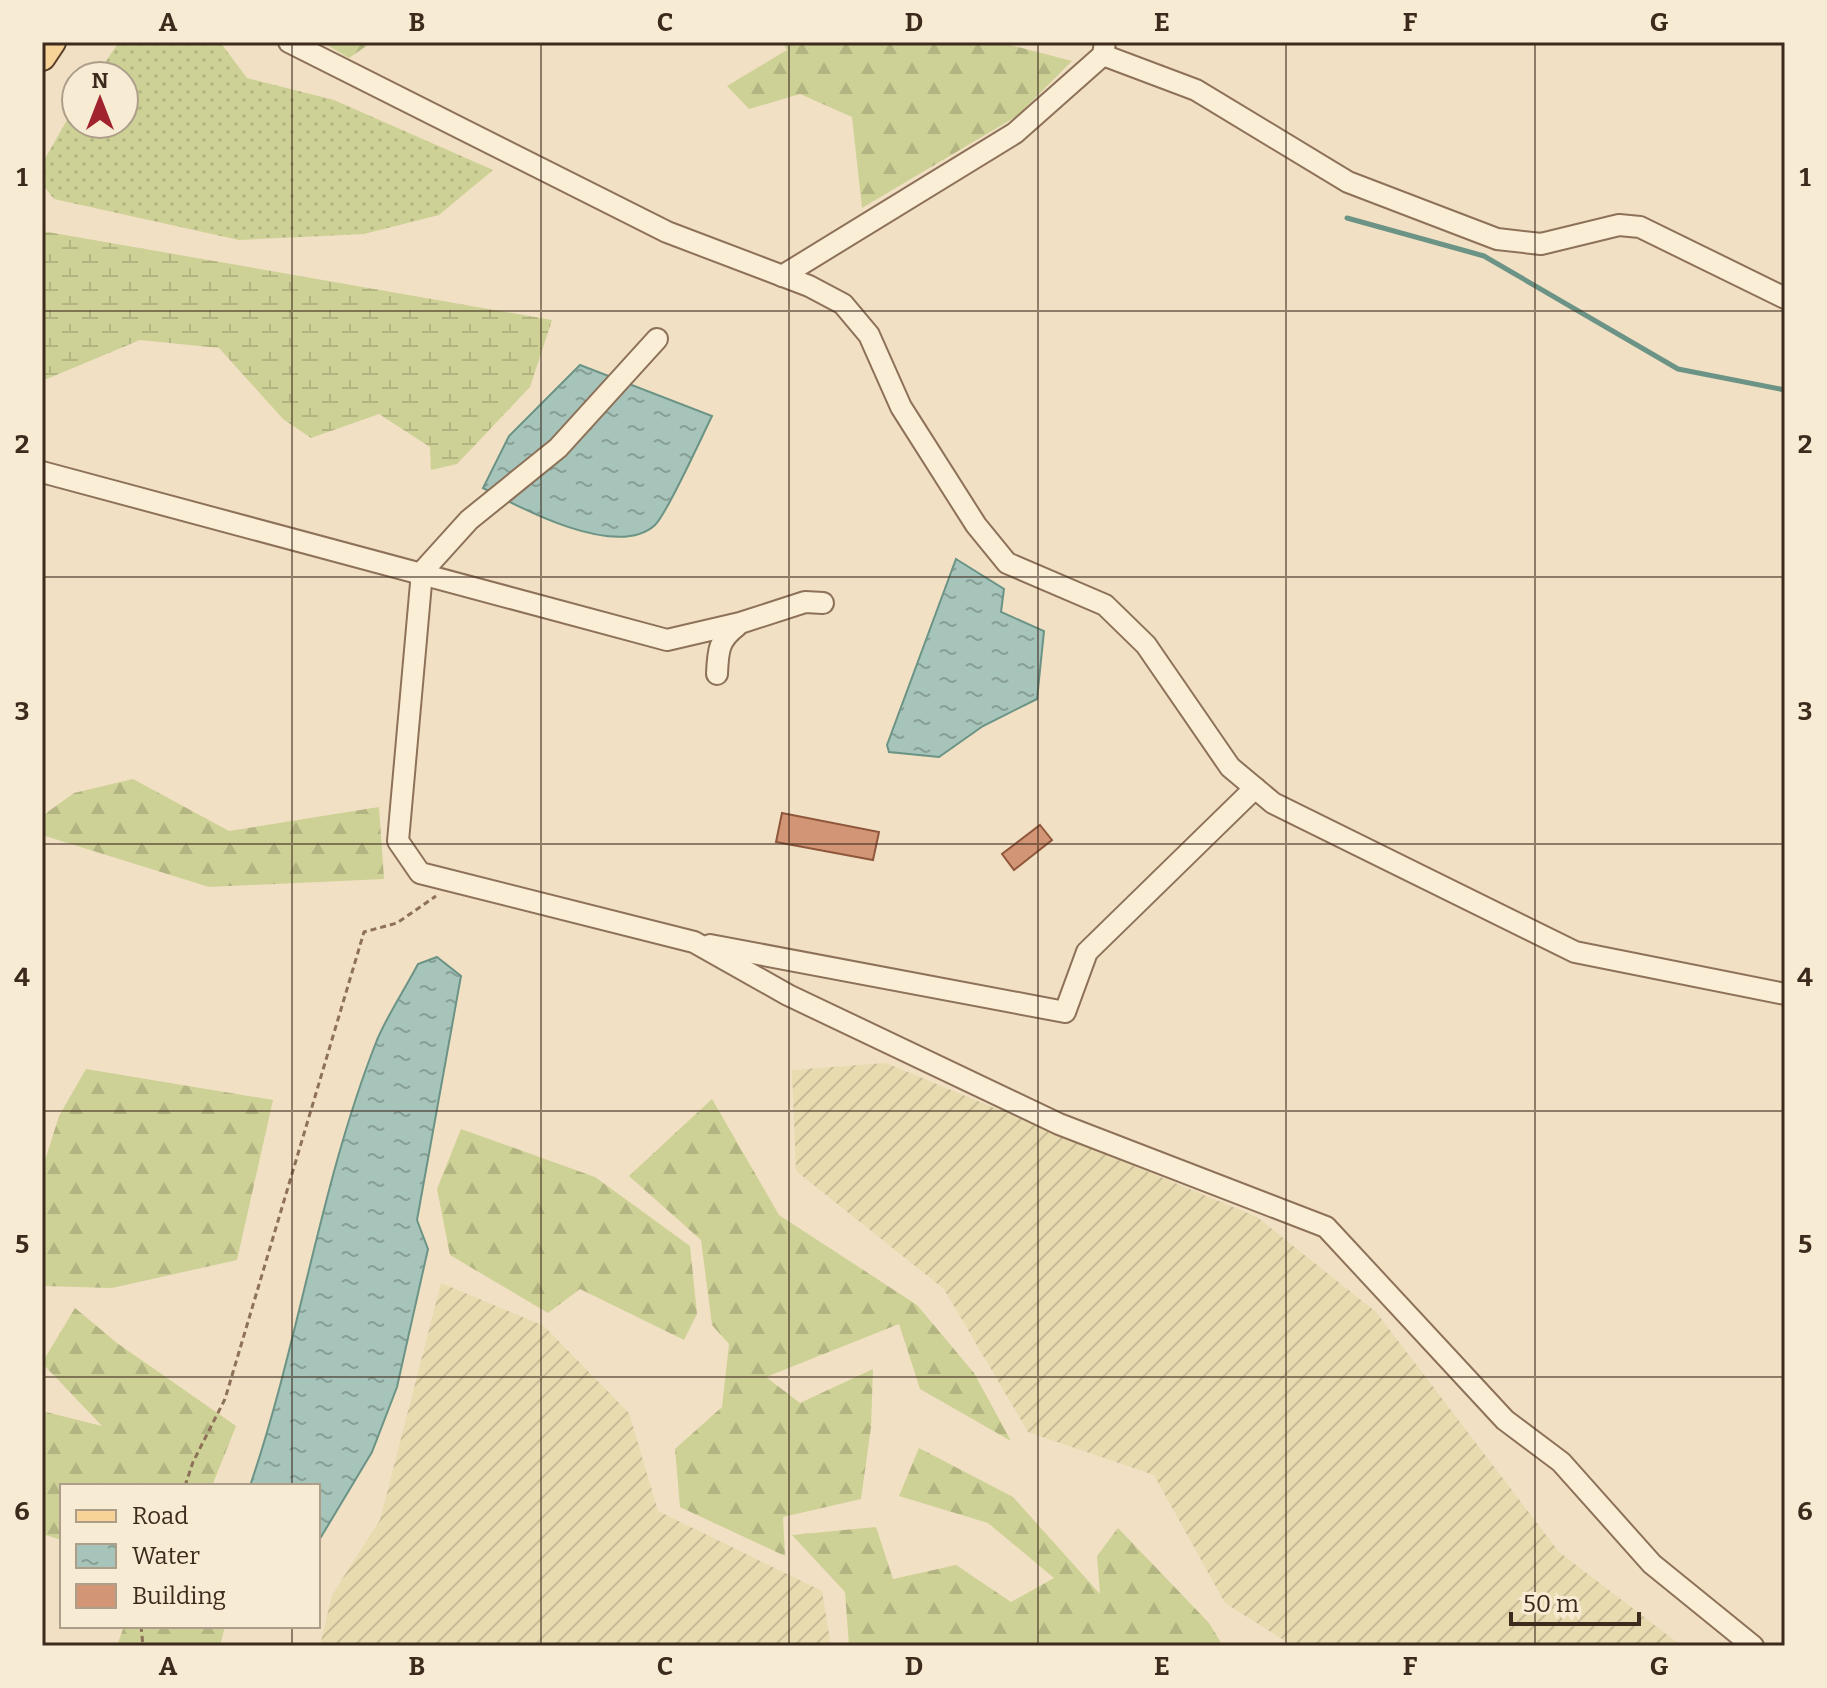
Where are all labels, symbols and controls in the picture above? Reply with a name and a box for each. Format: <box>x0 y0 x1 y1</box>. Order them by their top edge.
text: A <box>159 7 178 38</box>
text: B <box>409 7 425 38</box>
text: C <box>657 7 673 38</box>
text: D <box>905 7 923 38</box>
text: E <box>1154 7 1170 38</box>
text: F <box>1403 7 1418 38</box>
text: G <box>1650 7 1669 38</box>
north arrow <box>60 60 140 140</box>
text: N <box>92 67 109 94</box>
text: 1 <box>16 162 28 193</box>
text: 1 <box>1799 162 1811 193</box>
text: 2 <box>15 429 29 460</box>
text: 2 <box>1798 429 1812 460</box>
text: 3 <box>15 696 29 727</box>
text: 3 <box>1798 696 1812 727</box>
text: 4 <box>14 962 30 993</box>
text: 4 <box>1797 962 1813 993</box>
text: 5 <box>15 1229 29 1260</box>
text: 5 <box>1798 1229 1812 1260</box>
legend <box>60 1484 320 1628</box>
text: 6 <box>14 1496 30 1527</box>
text: 6 <box>1797 1496 1813 1527</box>
text: Road <box>132 1502 188 1530</box>
text: Water <box>132 1542 200 1570</box>
scale bar <box>1511 1576 1639 1626</box>
text: Building <box>132 1582 226 1610</box>
text: 50 m <box>1523 1590 1579 1618</box>
text: A <box>159 1651 178 1682</box>
text: B <box>409 1651 425 1682</box>
text: C <box>657 1651 673 1682</box>
text: D <box>905 1651 923 1682</box>
text: E <box>1154 1651 1170 1682</box>
text: F <box>1403 1651 1418 1682</box>
text: G <box>1650 1651 1669 1682</box>

